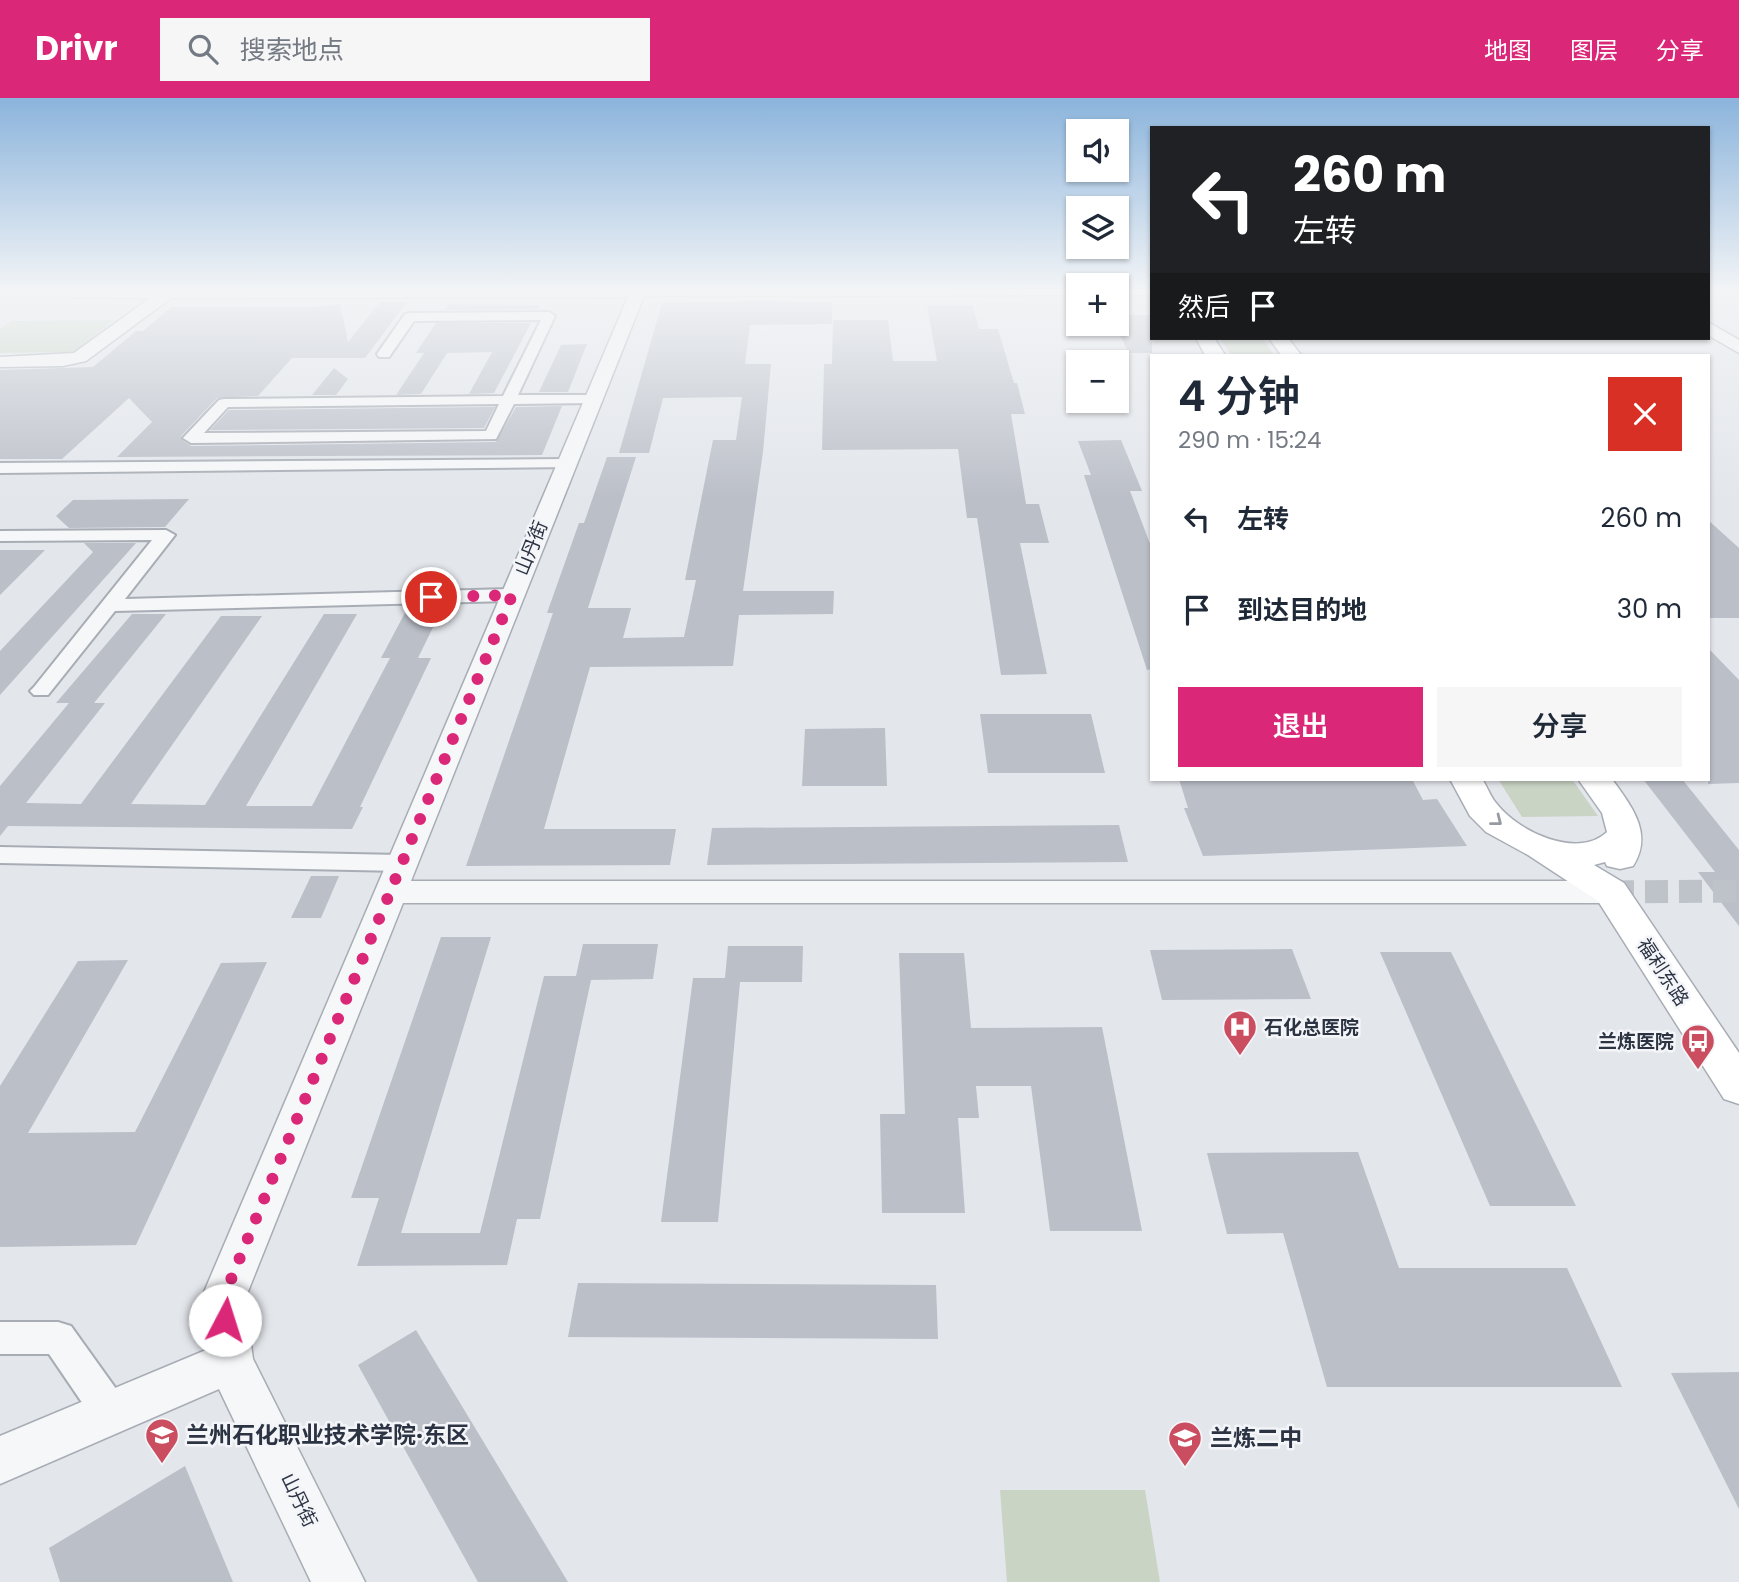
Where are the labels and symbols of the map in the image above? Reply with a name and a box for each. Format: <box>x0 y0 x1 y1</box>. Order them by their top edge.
street label: 山丹街 <box>508 517 554 579</box>
pin <box>401 567 461 627</box>
one-way arrow <box>1490 813 1502 826</box>
street label: 福利东路 <box>1631 933 1695 1011</box>
hospital icon: 石化总医院 <box>1221 1008 1259 1057</box>
place label: 石化总医院 <box>1264 1014 1359 1041</box>
bus stop icon: 兰炼医院 <box>1679 1022 1717 1071</box>
place label: 兰炼医院 <box>1598 1028 1674 1055</box>
position arrow <box>188 1283 262 1357</box>
school or university icon: 兰州石化职业技术学院·东区 <box>143 1416 181 1465</box>
place label: 兰州石化职业技术学院·东区 <box>186 1419 469 1451</box>
school or university icon: 兰炼二中 <box>1166 1419 1204 1468</box>
place label: 兰炼二中 <box>1210 1422 1302 1454</box>
street label: 山丹街 <box>274 1468 324 1532</box>

